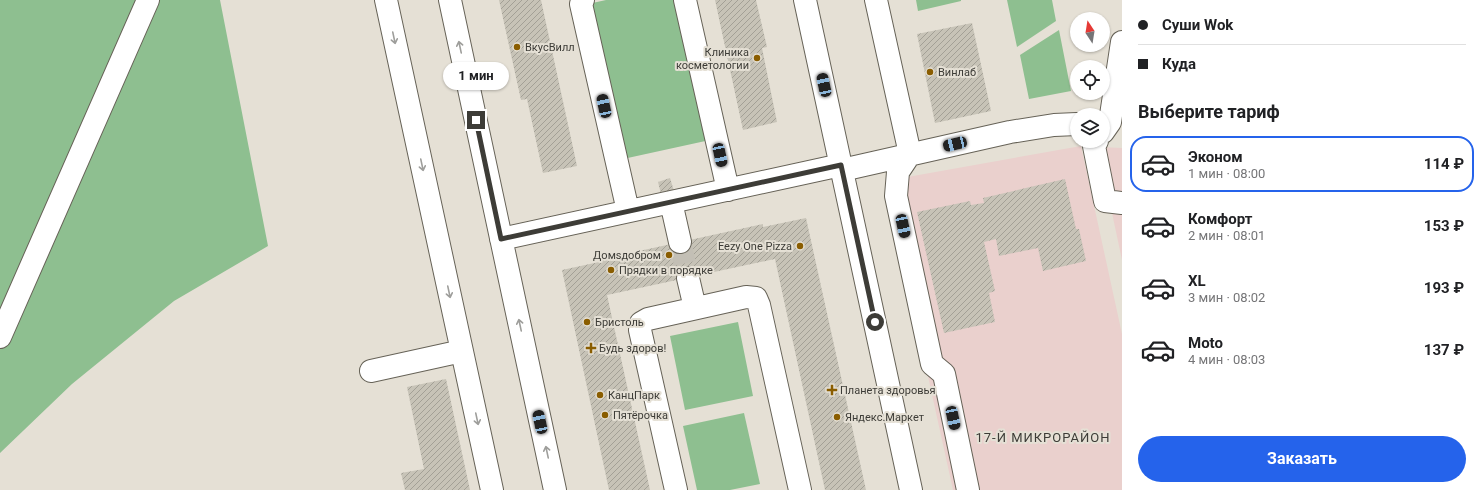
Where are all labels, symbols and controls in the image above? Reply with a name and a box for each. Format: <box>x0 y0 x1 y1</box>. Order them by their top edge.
north arrow <box>1070 12 1110 52</box>
map controls <box>1070 12 1110 148</box>
text: Суши Wok <box>1162 16 1233 34</box>
one-way arrow <box>391 31 399 44</box>
one-way arrow <box>456 41 464 54</box>
place label: ВкусВилл <box>525 41 575 54</box>
marker: ВкусВилл <box>512 42 522 52</box>
place label: Клиника косметологии <box>676 46 749 72</box>
marker: Клиника косметологии <box>752 53 762 63</box>
text: Куда <box>1162 55 1196 73</box>
button: locate <box>1070 60 1110 100</box>
callout: 1 мин <box>443 62 509 90</box>
place label: Винлаб <box>938 66 976 79</box>
marker: Винлаб <box>925 67 935 77</box>
text: 1 мин <box>458 68 494 83</box>
car <box>816 72 832 98</box>
car <box>596 93 612 119</box>
text: Выберите тариф <box>1138 101 1280 122</box>
button: layers <box>1070 108 1110 148</box>
route end <box>467 111 485 129</box>
car <box>942 135 968 153</box>
car <box>712 142 728 168</box>
icon: car <box>1140 146 1176 182</box>
text: Эконом <box>1188 148 1243 166</box>
text: 114 ₽ <box>1424 155 1464 173</box>
one-way arrow <box>418 158 426 171</box>
text: 1 мин · 08:00 <box>1188 166 1265 181</box>
icon: car <box>1140 208 1176 244</box>
text: Комфорт <box>1188 210 1252 228</box>
car <box>895 213 911 239</box>
text: 153 ₽ <box>1424 217 1464 235</box>
text: 2 мин · 08:01 <box>1188 228 1265 243</box>
place label: Eezy One Pizza <box>718 240 792 253</box>
marker: Eezy One Pizza <box>795 241 805 251</box>
place label: Домsдобром <box>593 249 661 262</box>
marker: Домsдобром <box>664 250 674 260</box>
place label: Прядки в порядке <box>619 264 713 277</box>
marker: Прядки в порядке <box>606 265 616 275</box>
icon: car <box>1140 270 1176 306</box>
text: XL <box>1188 272 1206 290</box>
text: 193 ₽ <box>1424 279 1464 297</box>
one-way arrow <box>446 285 454 298</box>
text: 3 мин · 08:02 <box>1188 290 1265 305</box>
route start <box>866 313 884 331</box>
place label: Бристоль <box>595 316 644 329</box>
marker: Бристоль <box>582 317 592 327</box>
one-way arrow <box>515 319 523 332</box>
icon: car <box>1140 332 1176 368</box>
text: Moto <box>1188 334 1223 352</box>
text: 137 ₽ <box>1424 341 1464 359</box>
place label: Будь здоров! <box>599 342 666 355</box>
marker: Будь здоров! <box>586 343 596 353</box>
text: 4 мин · 08:03 <box>1188 352 1265 367</box>
place label: Планета здоровья <box>840 384 935 397</box>
marker: Планета здоровья <box>827 385 837 395</box>
place label: КанцПарк <box>608 389 660 402</box>
marker: КанцПарк <box>595 390 605 400</box>
car <box>945 405 961 431</box>
car <box>532 409 548 435</box>
place label: Пятёрочка <box>613 409 668 422</box>
marker: Пятёрочка <box>600 410 610 420</box>
place label: Яндекс.Маркет <box>845 411 925 424</box>
one-way arrow <box>473 412 481 425</box>
marker: Яндекс.Маркет <box>832 412 842 422</box>
district label: 17-Й МИКРОРАЙОН <box>975 430 1111 445</box>
button: Заказать <box>1138 436 1466 482</box>
one-way arrow <box>542 446 550 459</box>

